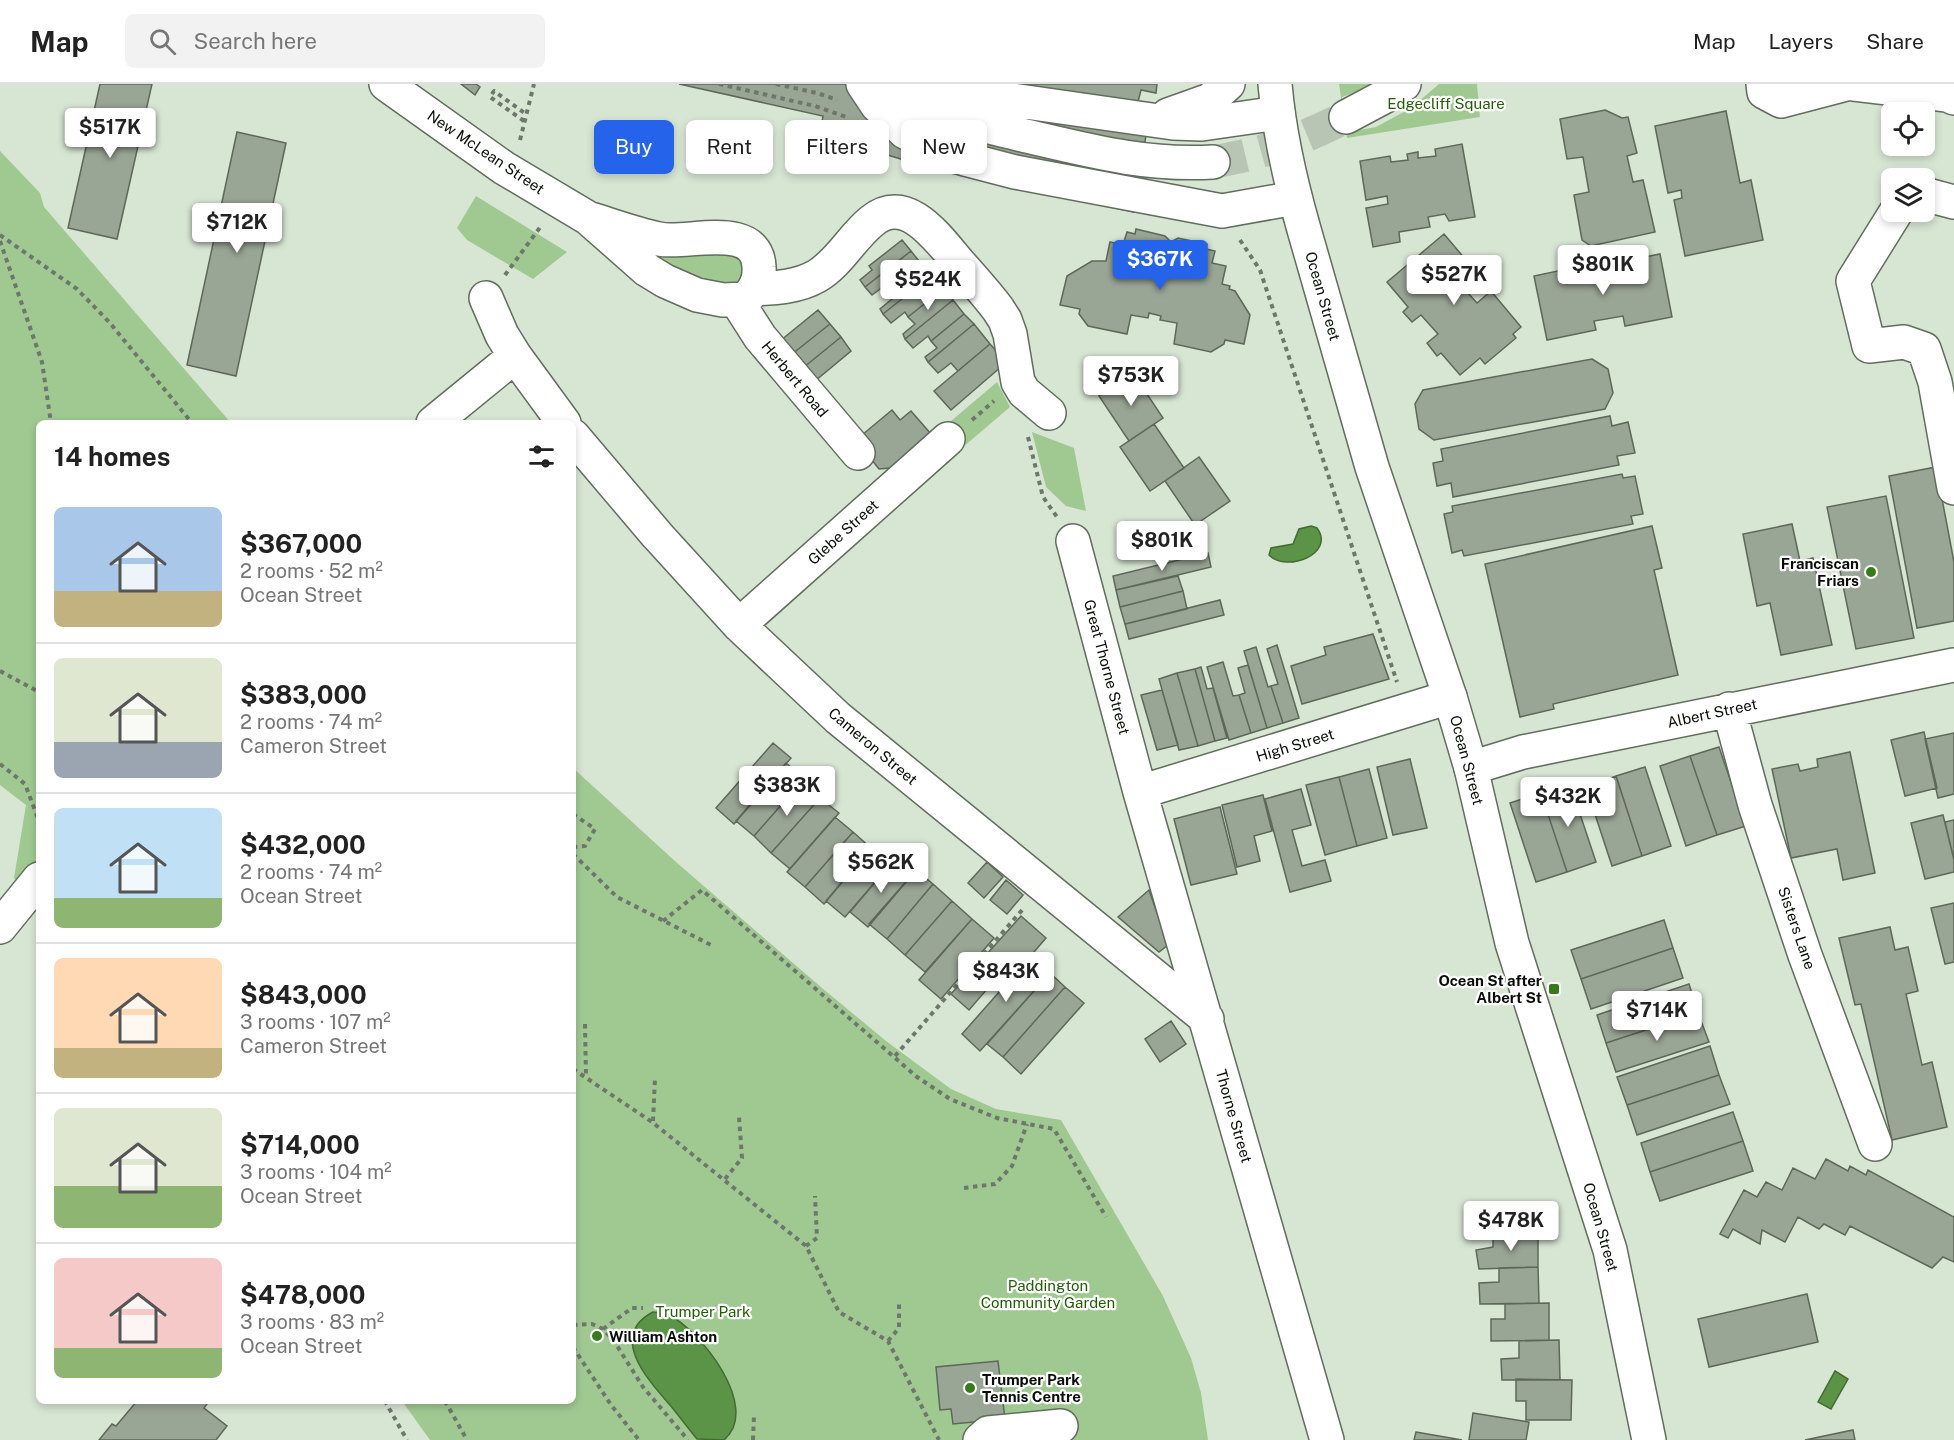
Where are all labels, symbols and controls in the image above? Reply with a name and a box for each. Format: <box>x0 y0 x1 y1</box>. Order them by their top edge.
search box <box>125 14 545 68</box>
text: Map <box>30 25 89 58</box>
icon: search <box>146 25 179 58</box>
text: Search here <box>194 28 317 54</box>
text: Map <box>1693 29 1736 54</box>
text: Layers <box>1769 29 1833 54</box>
text: Share <box>1866 29 1924 54</box>
park label: Edgecliff Square <box>1387 95 1505 112</box>
map controls <box>1881 102 1935 222</box>
button: locate <box>1881 102 1935 156</box>
street label: New McLean Street <box>424 107 548 198</box>
pin: $517K <box>68 108 152 159</box>
text: $517K <box>79 115 141 139</box>
chip: Buy <box>594 120 674 174</box>
chip: Rent <box>686 120 773 174</box>
chip: Filters <box>785 120 889 174</box>
chip: New <box>901 120 987 174</box>
button: layers <box>1881 168 1935 222</box>
pin: $712K <box>195 203 279 254</box>
text: $712K <box>206 210 268 234</box>
pin: $367K <box>1118 240 1202 291</box>
pin: $801K <box>1561 245 1645 296</box>
text: $367K <box>1127 247 1193 271</box>
street label: Ocean Street <box>1302 250 1344 343</box>
text: $801K <box>1572 252 1634 276</box>
pin: $527K <box>1412 255 1496 306</box>
pin: $524K <box>886 260 970 311</box>
text: $527K <box>1421 262 1487 286</box>
text: $524K <box>894 267 962 291</box>
street label: Herbert Road <box>758 338 832 420</box>
pin: $753K <box>1089 356 1173 407</box>
text: $753K <box>1097 363 1165 387</box>
icon: filters <box>525 440 558 473</box>
text: 14 homes <box>54 441 170 472</box>
street label: Glebe Street <box>804 496 882 568</box>
pin: $801K <box>1120 521 1204 572</box>
text: $367,000 <box>240 528 362 559</box>
text: $801K <box>1131 528 1193 552</box>
icon: home <box>102 531 174 603</box>
place label: Franciscan Friars <box>1781 555 1859 589</box>
text: 2 rooms · 52 m² <box>240 559 383 583</box>
marker: Franciscan Friars <box>1864 565 1878 579</box>
text: Ocean Street <box>240 583 362 607</box>
street label: Great Thorne Street <box>1081 598 1133 736</box>
text: $383,000 <box>240 679 367 710</box>
icon: home <box>102 682 174 754</box>
street label: Albert Street <box>1665 695 1759 731</box>
street label: Cameron Street <box>825 704 921 788</box>
text: 2 rooms · 74 m² <box>240 710 382 734</box>
street label: Ocean Street <box>1447 713 1487 807</box>
street label: High Street <box>1254 725 1336 765</box>
text: Cameron Street <box>240 734 387 758</box>
pin: $383K <box>745 766 829 817</box>
text: $383K <box>753 773 821 797</box>
pin: $432K <box>1526 777 1610 828</box>
text: $432K <box>1534 784 1602 808</box>
text: $432,000 <box>240 829 366 860</box>
icon: home <box>102 832 174 904</box>
pin: $562K <box>839 843 923 894</box>
text: $562K <box>847 850 915 874</box>
text: 2 rooms · 74 m² <box>240 860 382 884</box>
text: Ocean Street <box>240 884 362 908</box>
street label: Sisters Lane <box>1775 884 1819 972</box>
pin: $843K <box>964 952 1048 1003</box>
text: $843K <box>972 959 1040 983</box>
place label: Ocean St after Albert St <box>1438 972 1542 1006</box>
text: $843,000 <box>240 979 367 1010</box>
icon: home <box>102 982 174 1054</box>
marker: Ocean St after Albert St <box>1547 982 1561 996</box>
pin: $714K <box>1615 991 1699 1042</box>
text: $714K <box>1626 998 1688 1022</box>
text: 3 rooms · 107 m² <box>240 1010 391 1034</box>
text: Cameron Street <box>240 1034 387 1058</box>
street label: Thorne Street <box>1213 1067 1256 1165</box>
text: $714,000 <box>240 1129 360 1160</box>
icon: home <box>102 1132 174 1204</box>
text: 3 rooms · 104 m² <box>240 1160 392 1184</box>
street label: Ocean Street <box>1580 1181 1622 1274</box>
text: Ocean Street <box>240 1184 362 1208</box>
pin: $478K <box>1469 1201 1553 1252</box>
text: $478K <box>1478 1208 1544 1232</box>
park label: Paddington Community Garden <box>981 1277 1115 1311</box>
text: $478,000 <box>240 1279 366 1310</box>
icon: home <box>102 1282 174 1354</box>
park label: Trumper Park <box>656 1303 750 1320</box>
text: 3 rooms · 83 m² <box>240 1310 384 1334</box>
place label: William Ashton <box>609 1328 717 1345</box>
marker: William Ashton <box>590 1329 604 1343</box>
text: Ocean Street <box>240 1334 362 1358</box>
place label: Trumper Park Tennis Centre <box>982 1371 1081 1405</box>
marker: Trumper Park Tennis Centre <box>963 1381 977 1395</box>

